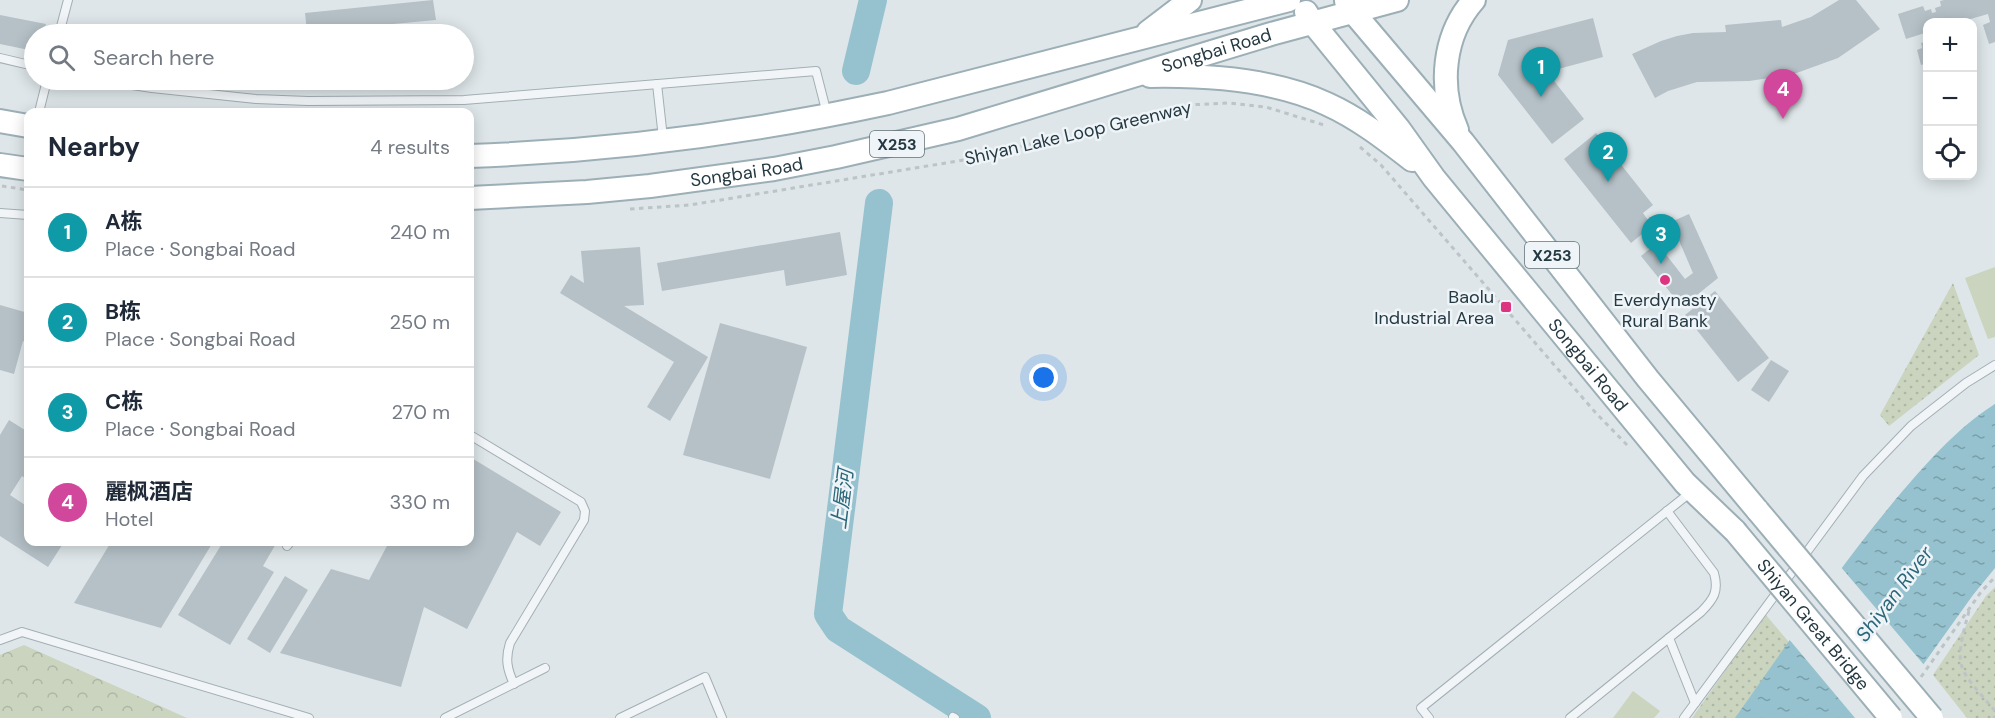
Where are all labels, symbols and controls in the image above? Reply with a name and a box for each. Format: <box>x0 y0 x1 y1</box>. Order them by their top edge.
map controls <box>1923 18 1977 180</box>
button: + <box>1923 18 1977 72</box>
street label: Songbai Road <box>1159 23 1274 79</box>
search box <box>24 24 474 90</box>
icon: search <box>45 41 78 74</box>
text: Search here <box>93 43 214 72</box>
pin: 1 <box>1522 48 1560 97</box>
pin: 4 <box>1764 70 1802 119</box>
button: − <box>1923 72 1977 126</box>
street label: Shiyan Lake Loop Greenway <box>962 95 1194 171</box>
button: locate <box>1923 126 1977 180</box>
text: Nearby <box>48 130 140 164</box>
road number: X253 <box>870 131 924 157</box>
pin: 2 <box>1588 132 1628 182</box>
text: 4 results <box>370 134 450 160</box>
street label: Songbai Road <box>689 152 805 192</box>
text: A栋 <box>105 207 143 236</box>
pin: 3 <box>1642 214 1680 264</box>
text: 1 <box>64 219 71 245</box>
text: 240 m <box>390 219 450 245</box>
text: Place · Songbai Road <box>105 236 296 262</box>
road number: X253 <box>1525 242 1579 268</box>
marker: Everdynasty Rural Bank <box>1658 273 1672 287</box>
place label: Baolu Industrial Area <box>1374 285 1494 330</box>
place label: Everdynasty Rural Bank <box>1614 288 1716 333</box>
text: B栋 <box>105 297 141 326</box>
marker: Baolu Industrial Area <box>1499 300 1513 314</box>
text: 2 <box>62 309 73 335</box>
text: 250 m <box>389 309 450 335</box>
street label: Songbai Road <box>1543 314 1633 417</box>
text: Place · Songbai Road <box>105 326 296 352</box>
your location <box>1029 363 1058 392</box>
text: C栋 <box>105 387 143 416</box>
text: 3 <box>61 399 74 425</box>
text: 270 m <box>392 399 450 425</box>
text: Place · Songbai Road <box>105 416 296 442</box>
water label: 上屋河 <box>825 464 859 530</box>
text: 麗枫酒店 <box>105 477 193 506</box>
text: 4 <box>61 489 74 515</box>
text: 330 m <box>390 489 450 515</box>
text: Hotel <box>105 506 153 532</box>
water label: Shiyan River <box>1850 541 1939 647</box>
street label: Shiyan Great Bridge <box>1751 554 1875 695</box>

